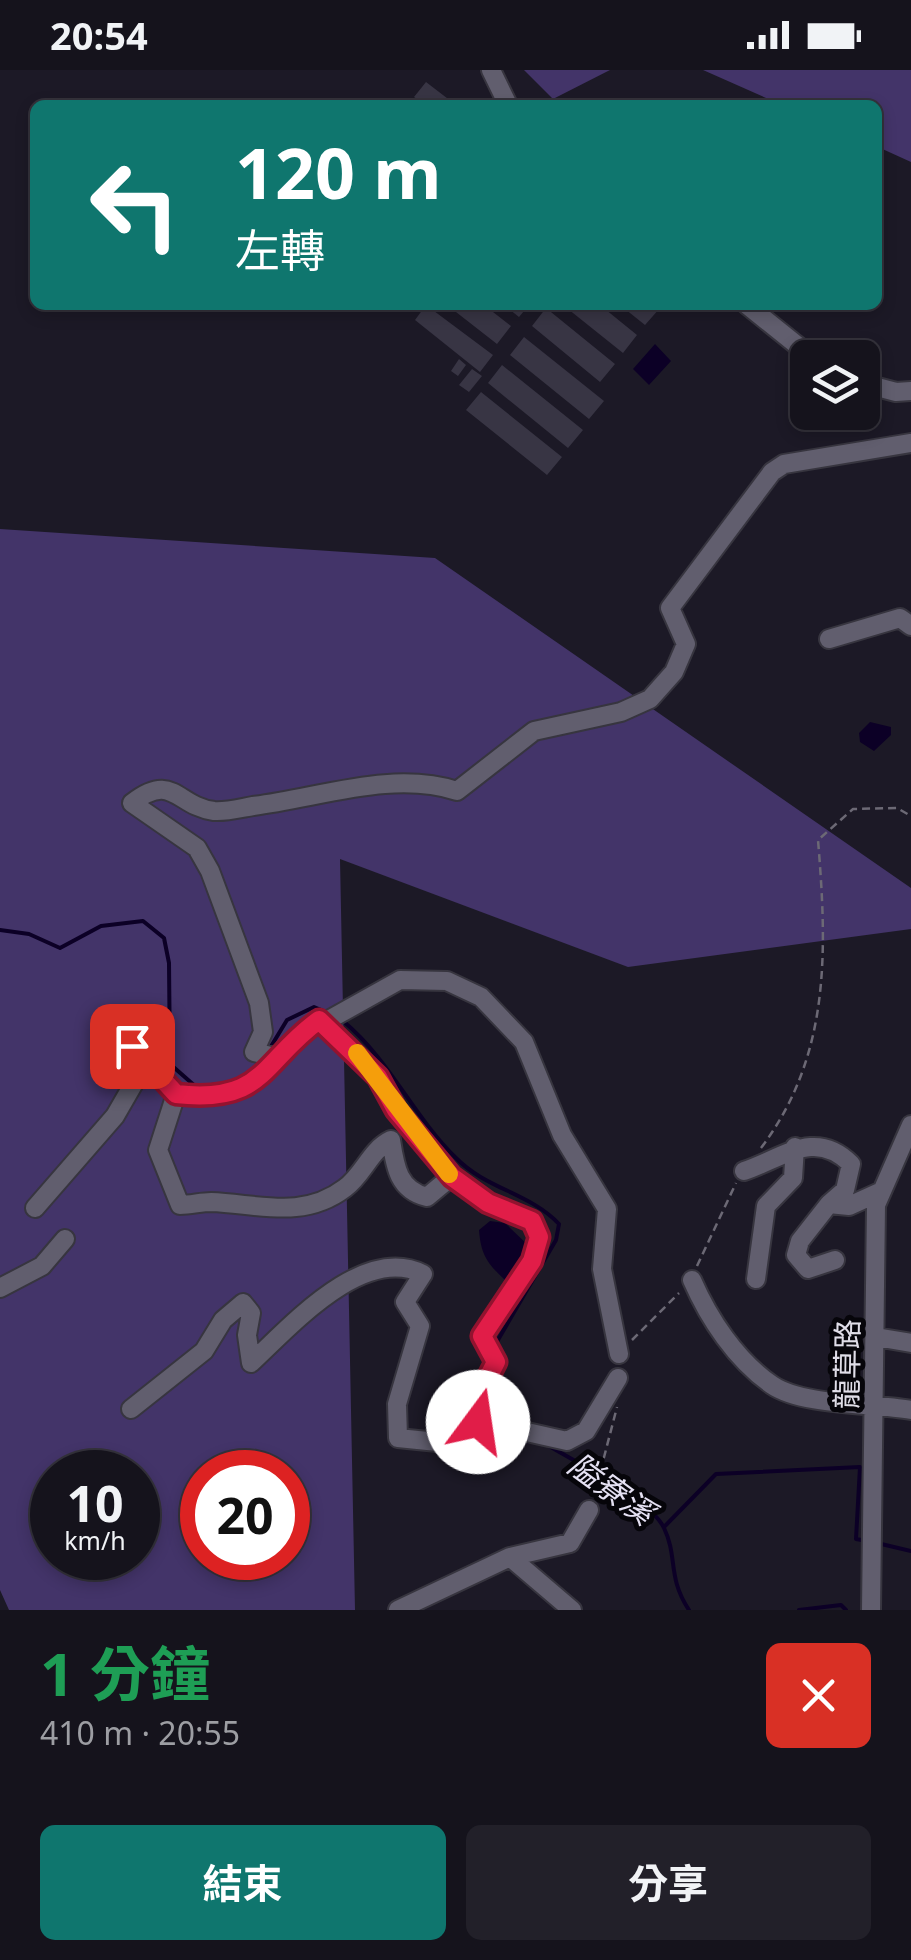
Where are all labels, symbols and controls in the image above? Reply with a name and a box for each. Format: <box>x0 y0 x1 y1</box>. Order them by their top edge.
text: 20:54 <box>50 9 148 61</box>
text: 120 m <box>235 124 442 220</box>
icon: left <box>70 140 200 270</box>
text: 左轉 <box>235 219 325 280</box>
map controls <box>790 340 880 430</box>
button: layers <box>790 340 880 430</box>
pin <box>90 1004 175 1089</box>
icon: arrive <box>105 1019 160 1074</box>
street label: 龍草路 <box>825 1319 868 1409</box>
position arrow <box>426 1370 530 1474</box>
water label: 隘寮溪 <box>560 1442 667 1536</box>
speed limit sign: 20 <box>180 1450 310 1580</box>
text: 10 <box>66 1469 124 1537</box>
text: km/h <box>64 1523 126 1557</box>
text: 1 分鐘 <box>40 1632 210 1714</box>
button: close <box>766 1643 871 1748</box>
text: 410 m · 20:55 <box>40 1711 240 1754</box>
button: 結束 <box>40 1825 446 1940</box>
button: 分享 <box>466 1825 871 1940</box>

